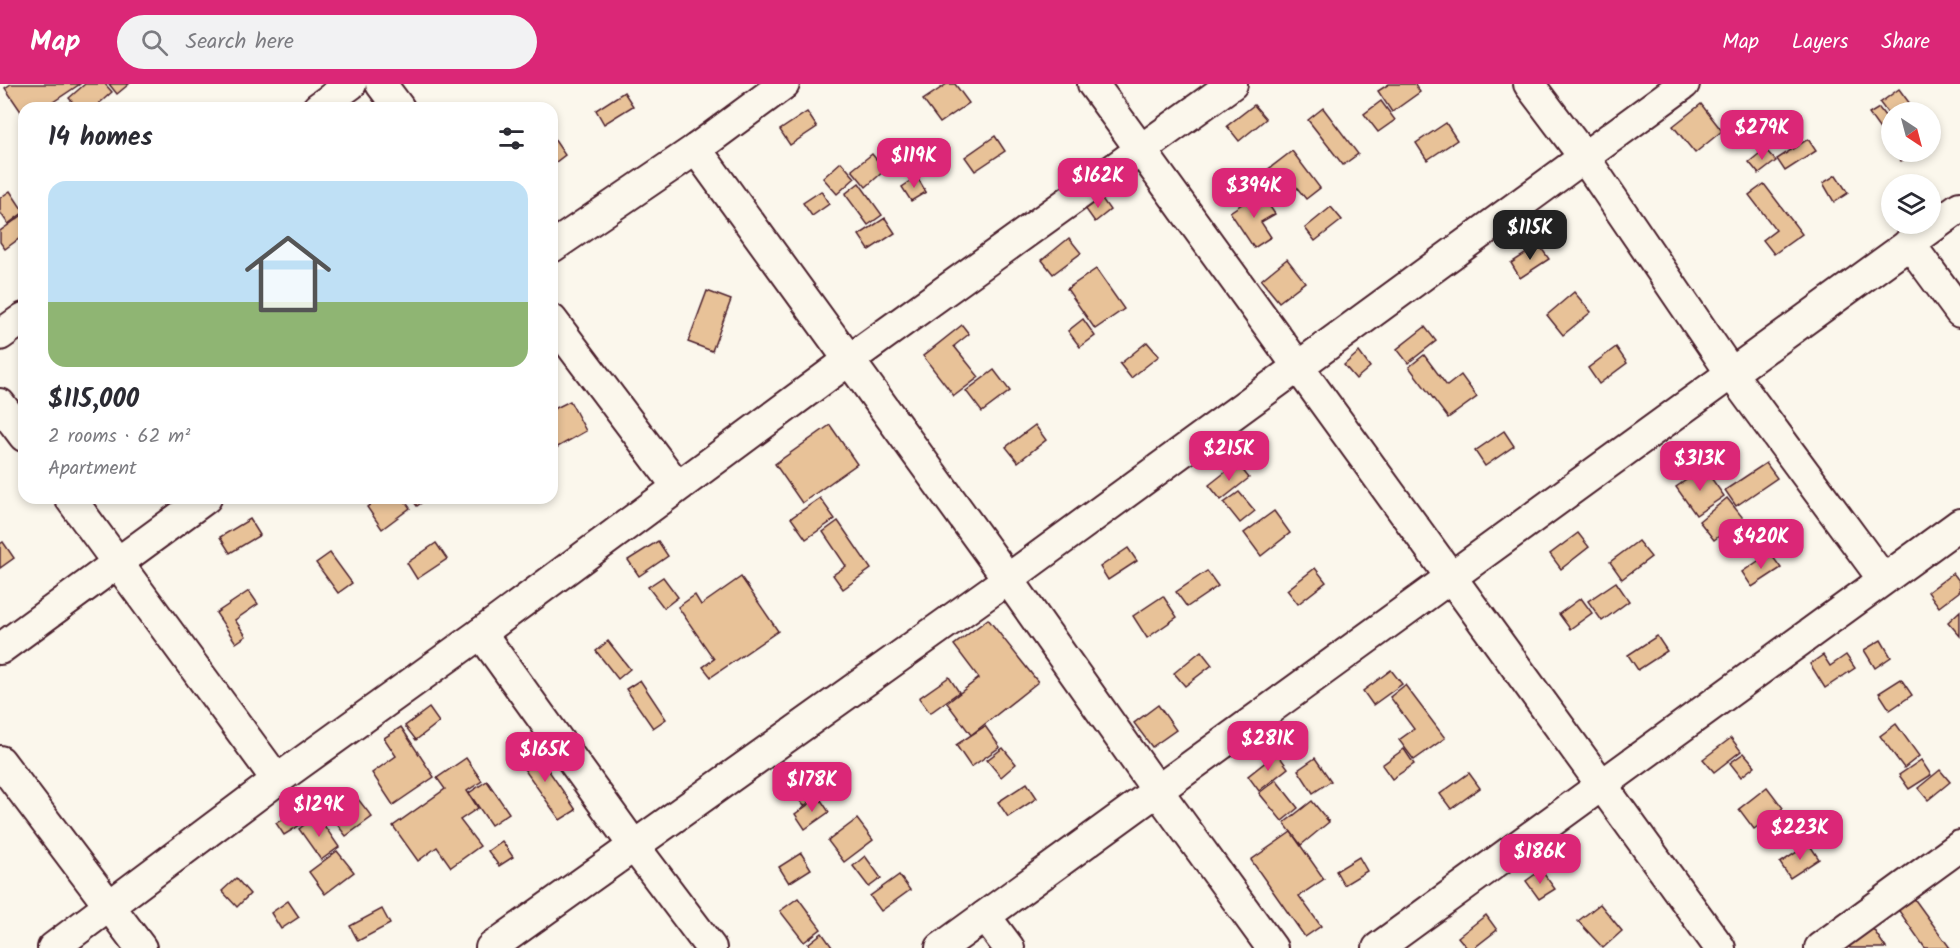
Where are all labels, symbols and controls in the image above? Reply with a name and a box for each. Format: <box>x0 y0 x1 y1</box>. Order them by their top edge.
search box <box>117 15 537 69</box>
text: Map <box>30 20 81 65</box>
text: Search here <box>186 25 294 60</box>
icon: search <box>138 26 171 59</box>
text: Map <box>1722 26 1759 59</box>
text: Layers <box>1792 26 1848 59</box>
text: Share <box>1881 26 1930 59</box>
north arrow <box>1881 102 1941 162</box>
map controls <box>1881 102 1941 234</box>
pin: $279K <box>1720 110 1804 161</box>
text: $279K <box>1734 113 1790 145</box>
text: 14 homes <box>48 117 153 159</box>
icon: filters <box>495 122 528 155</box>
pin: $119K <box>872 138 956 189</box>
text: $119K <box>891 141 937 173</box>
pin: $162K <box>1056 158 1140 209</box>
text: $162K <box>1072 161 1124 193</box>
pin: $394K <box>1212 168 1296 219</box>
text: $394K <box>1226 171 1282 203</box>
button: layers <box>1881 174 1941 234</box>
pin: $115K <box>1488 210 1572 261</box>
text: $115K <box>1507 213 1553 245</box>
icon: home <box>234 220 342 328</box>
text: $115,000 <box>48 379 139 421</box>
text: 2 rooms · 62 m² <box>48 421 190 453</box>
pin: $215K <box>1187 431 1271 482</box>
text: $215K <box>1203 434 1255 466</box>
pin: $313K <box>1658 441 1742 492</box>
text: $313K <box>1674 444 1726 476</box>
text: Apartment <box>48 453 137 485</box>
pin: $420K <box>1719 519 1803 570</box>
text: $420K <box>1733 522 1789 554</box>
pin: $281K <box>1226 721 1310 772</box>
text: $281K <box>1241 724 1295 756</box>
pin: $165K <box>503 732 587 783</box>
text: $165K <box>520 735 570 767</box>
pin: $178K <box>770 762 854 813</box>
text: $178K <box>786 765 838 797</box>
pin: $129K <box>277 787 361 838</box>
text: $129K <box>293 790 345 822</box>
pin: $223K <box>1758 810 1842 861</box>
text: $223K <box>1771 813 1829 845</box>
pin: $186K <box>1498 834 1582 885</box>
text: $186K <box>1514 837 1566 869</box>

